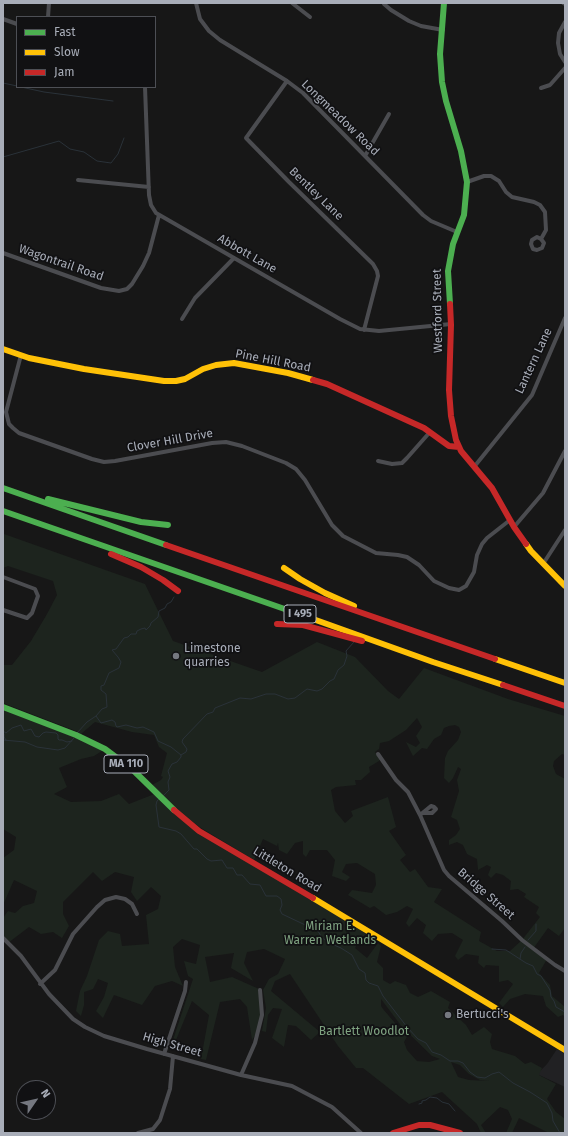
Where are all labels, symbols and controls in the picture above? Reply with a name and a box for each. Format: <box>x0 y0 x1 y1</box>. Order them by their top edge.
legend <box>16 16 156 88</box>
text: Fast <box>54 25 76 39</box>
text: Slow <box>54 45 80 59</box>
text: Jam <box>54 65 74 79</box>
street label: Longmeadow Road <box>298 77 382 159</box>
street label: Bentley Lane <box>286 164 346 224</box>
street label: Abbott Lane <box>215 231 279 277</box>
street label: Wagontrail Road <box>17 242 105 284</box>
street label: Westford Street <box>430 269 446 353</box>
street label: Lantern Lane <box>512 326 556 396</box>
street label: Pine Hill Road <box>234 347 312 375</box>
street label: Clover Hill Drive <box>126 426 214 456</box>
road number: I 495 <box>284 605 316 623</box>
place label: Limestone quarries <box>184 642 241 670</box>
marker: Limestone quarries <box>171 651 181 661</box>
road number: MA 110 <box>104 755 148 773</box>
street label: Littleton Road <box>250 844 324 896</box>
street label: Bridge Street <box>455 865 517 923</box>
park label: Miriam E. Warren Wetlands <box>284 920 376 948</box>
place label: Bertucci's <box>456 1008 509 1022</box>
marker: Bertucci's <box>443 1010 453 1020</box>
park label: Bartlett Woodlot <box>319 1025 409 1039</box>
street label: High Street <box>141 1030 203 1060</box>
north arrow <box>16 1080 56 1120</box>
text: N <box>38 1087 53 1100</box>

